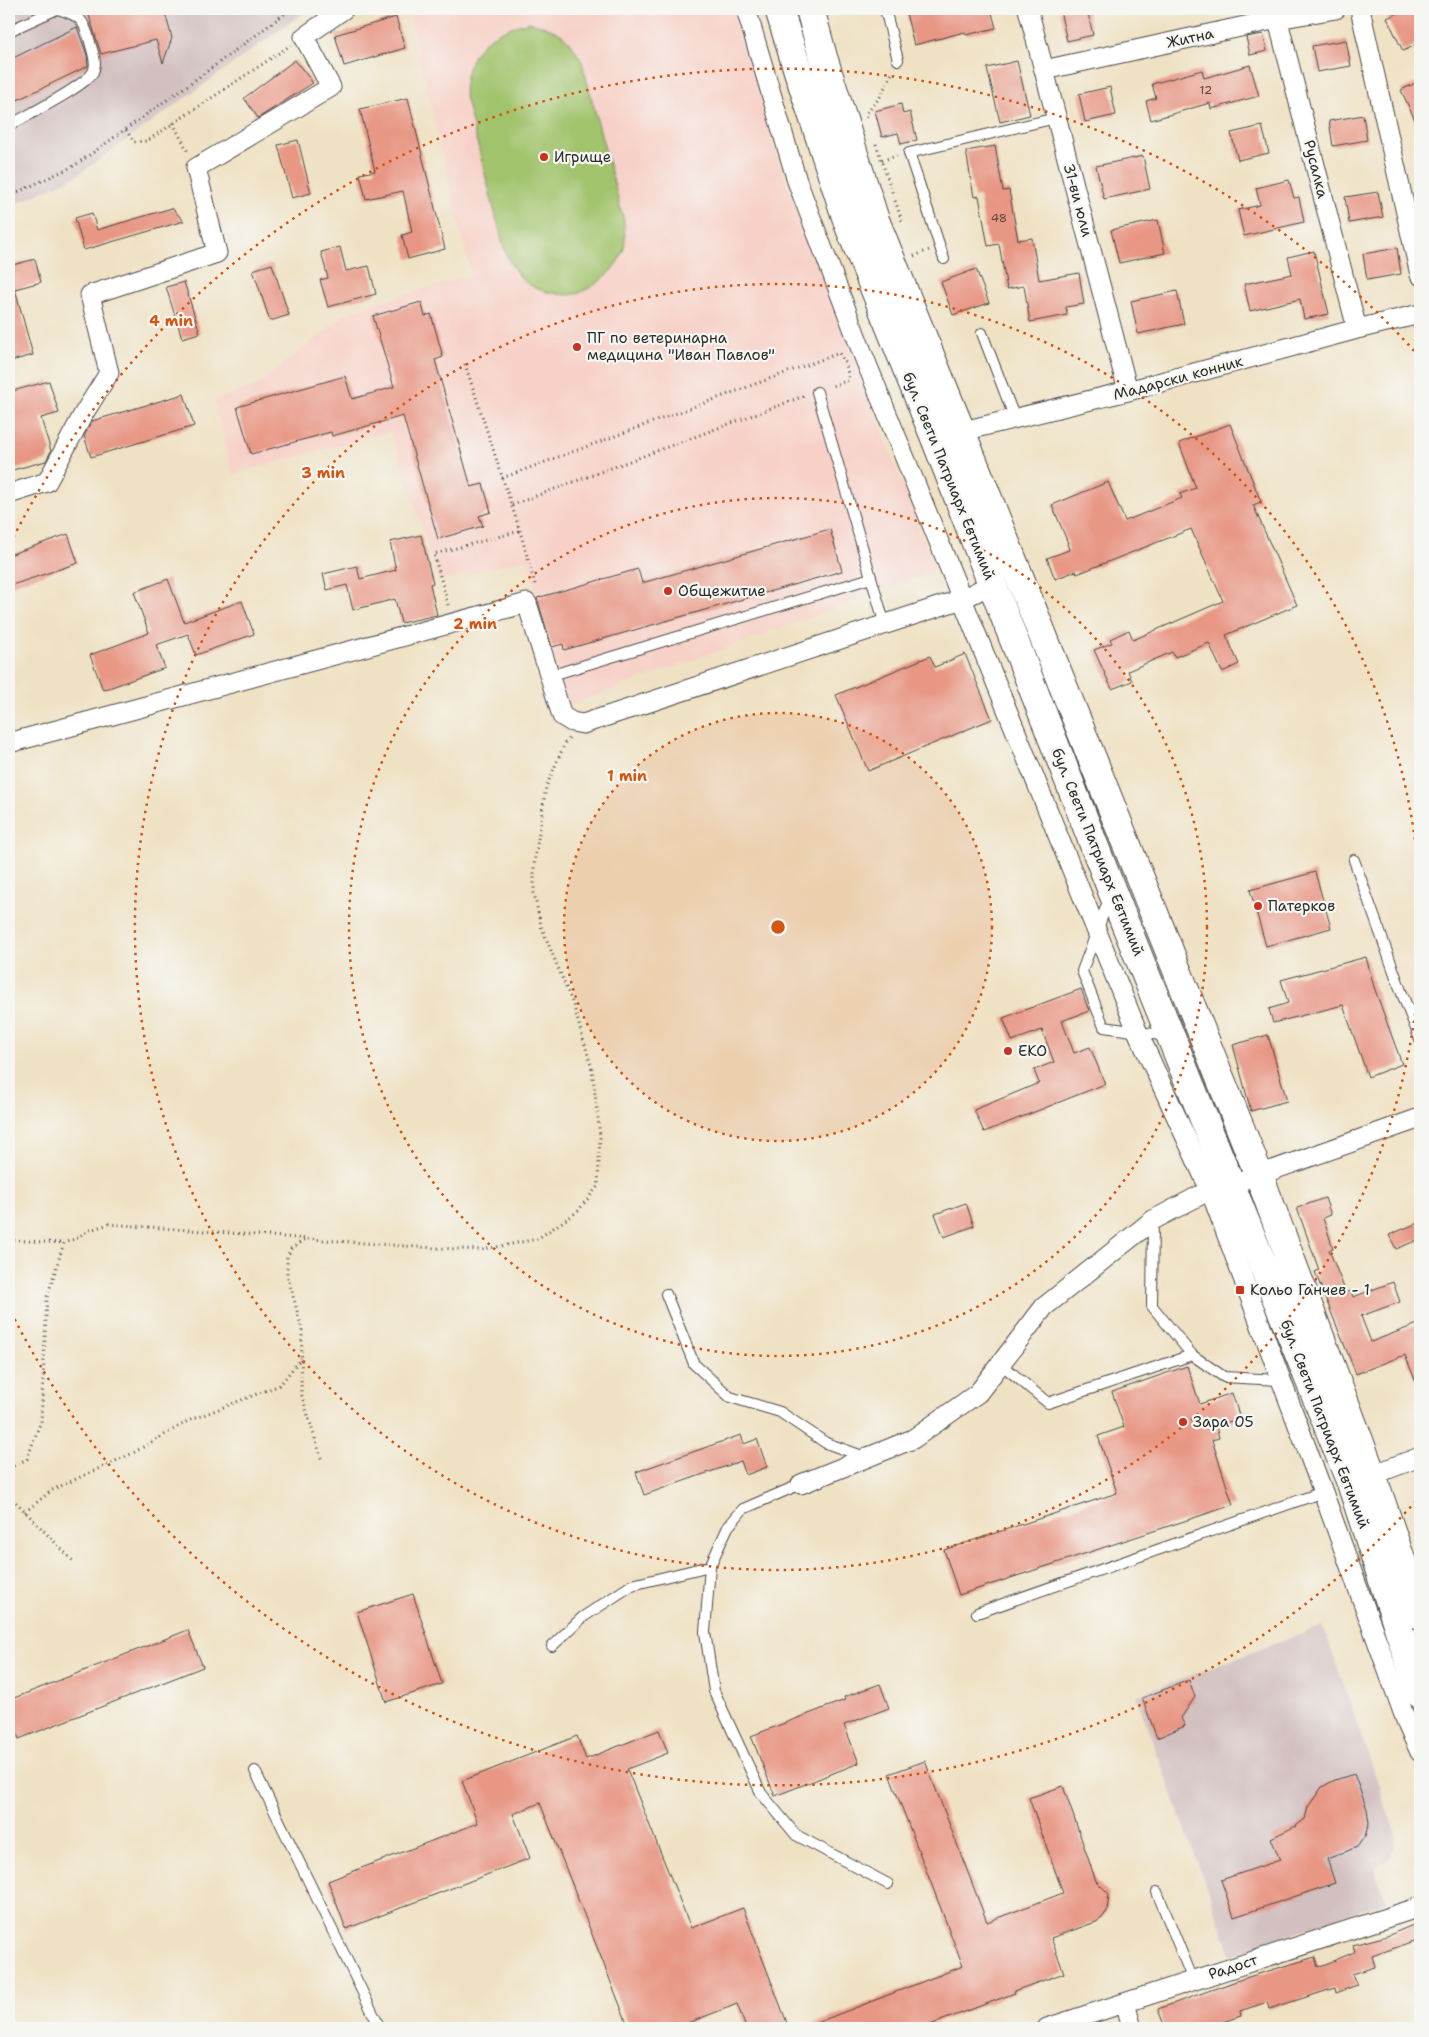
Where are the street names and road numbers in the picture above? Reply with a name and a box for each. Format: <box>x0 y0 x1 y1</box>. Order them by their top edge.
street label: Житна <box>1165 23 1216 53</box>
street label: Русалка <box>1299 138 1333 201</box>
street label: 31-ви юли <box>1059 161 1097 239</box>
street label: Мадарски конник <box>1111 351 1245 405</box>
street label: бул. Свети Патриарх Евтимий <box>898 369 1000 583</box>
street label: бул. Свети Патриарх Евтимий <box>1047 745 1149 959</box>
street label: бул. Свети Патриарх Евтимий <box>1276 1317 1374 1532</box>
street label: Радост <box>1206 1950 1261 1984</box>

